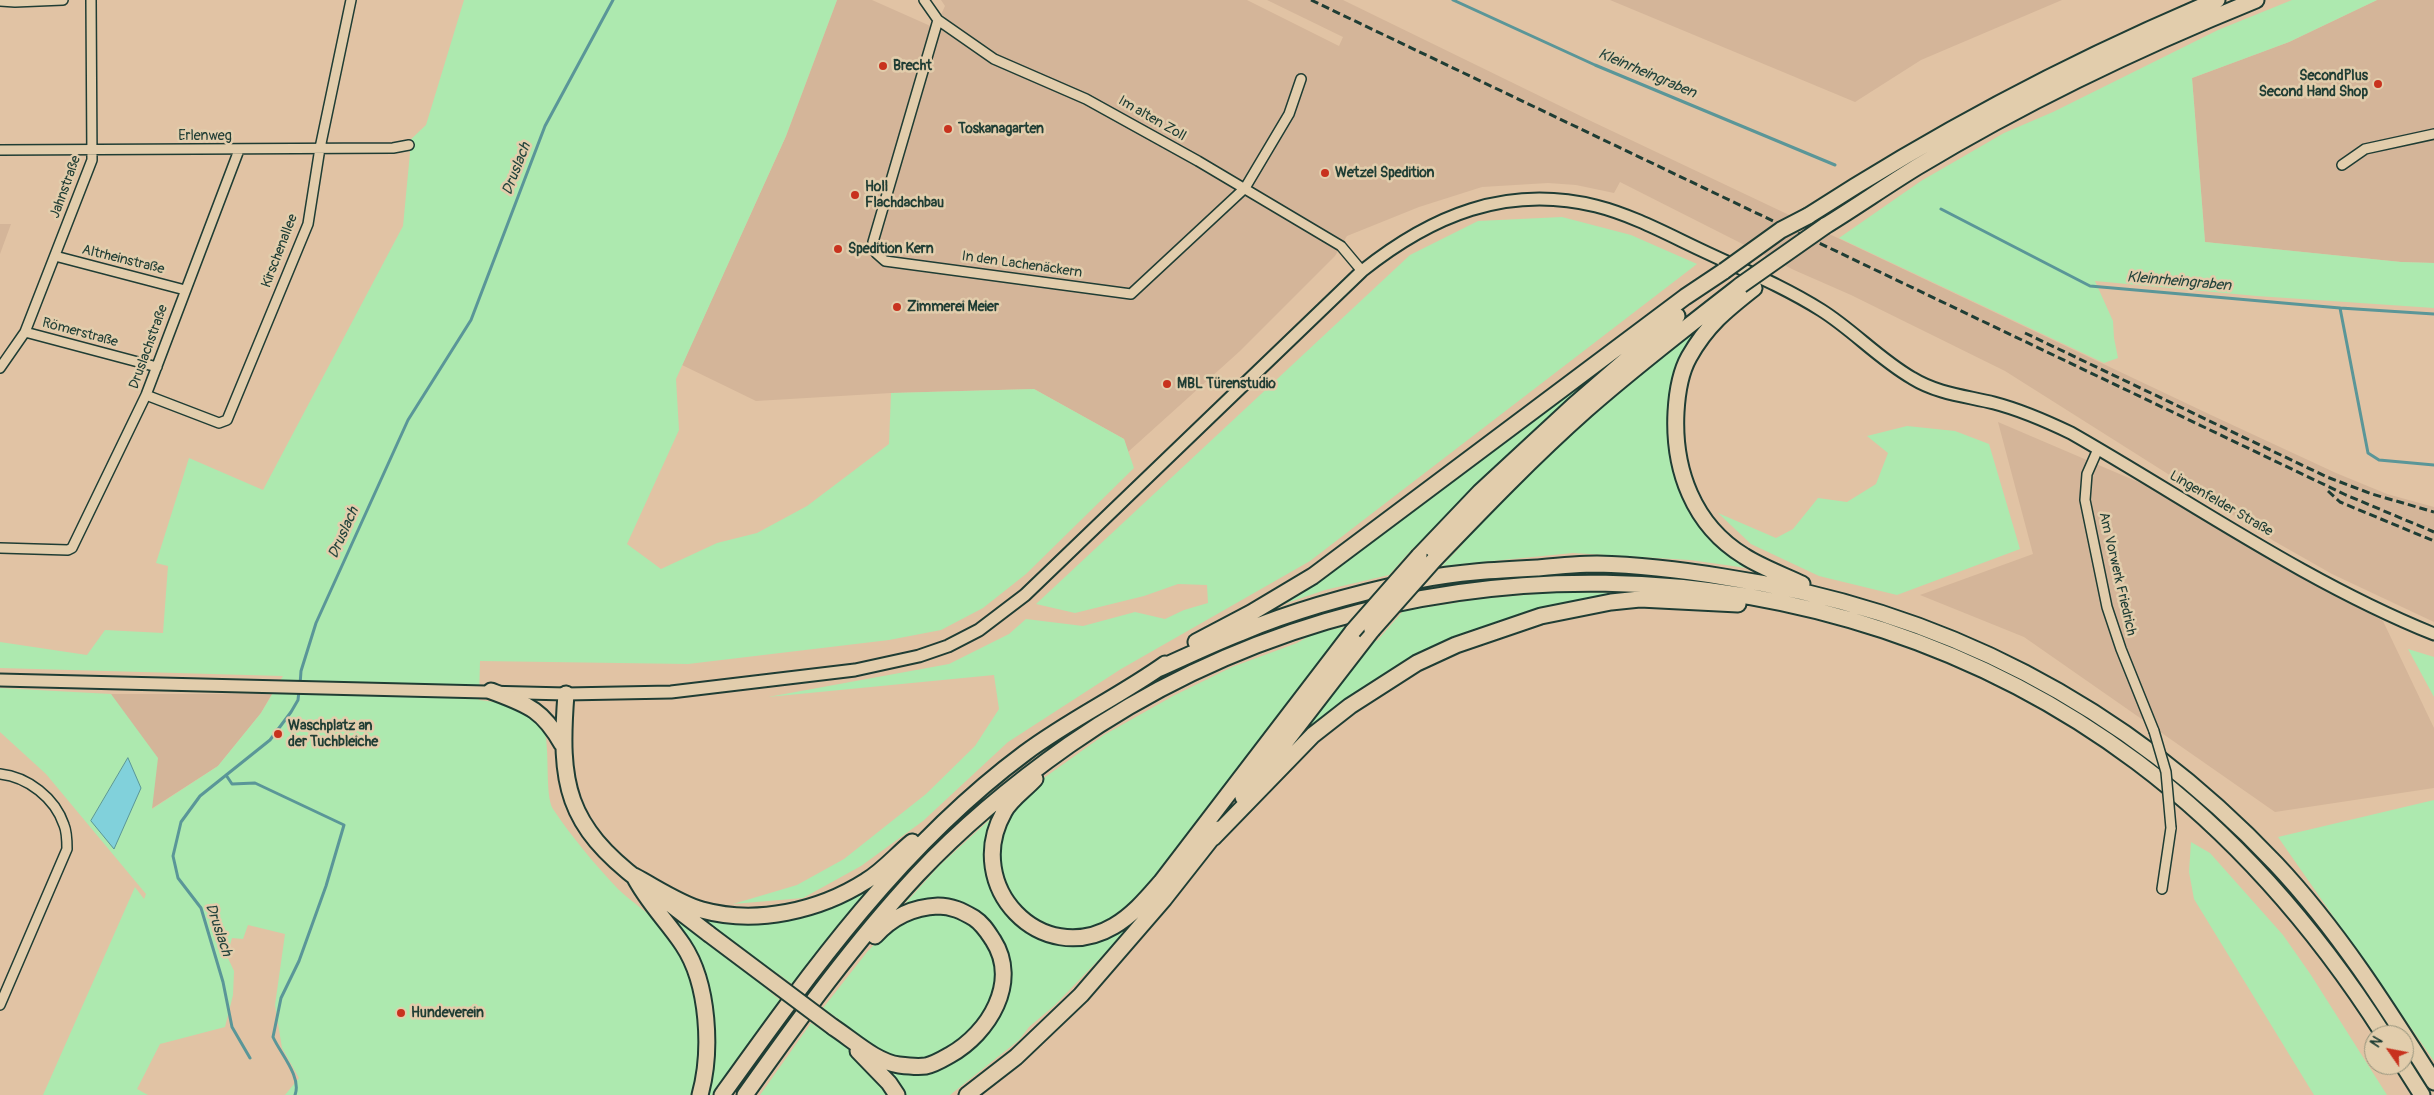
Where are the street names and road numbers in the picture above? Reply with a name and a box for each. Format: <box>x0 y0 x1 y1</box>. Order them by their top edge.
street label: Im alten Zoll <box>1115 93 1189 145</box>
street label: Erlenweg <box>178 128 232 144</box>
street label: Jahnstraße <box>47 153 85 221</box>
street label: Kirschenallee <box>258 212 302 290</box>
street label: Altrheinstraße <box>80 242 166 278</box>
street label: In den Lachenäckern <box>961 248 1083 282</box>
street label: Druslachstraße <box>126 303 172 391</box>
street label: Römerstraße <box>40 315 120 351</box>
street label: Lingenfelder Straße <box>2166 468 2276 540</box>
street label: Am Vorwerk Friedrich <box>2095 511 2139 637</box>

